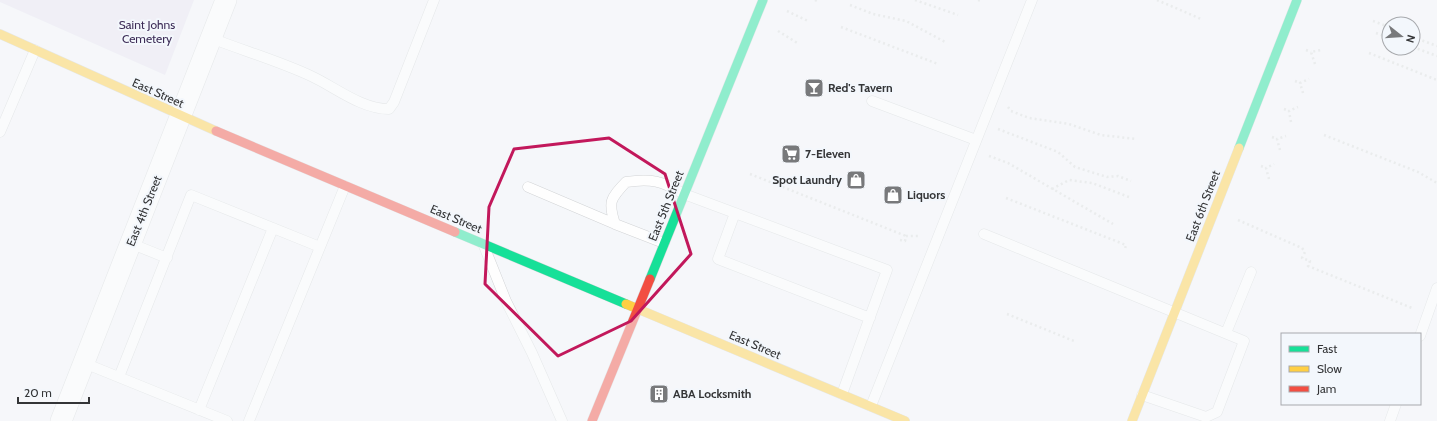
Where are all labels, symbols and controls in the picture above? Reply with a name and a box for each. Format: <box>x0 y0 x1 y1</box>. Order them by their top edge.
north arrow <box>1381 16 1421 56</box>
park label: Saint Johns Cemetery <box>119 17 175 46</box>
text: N <box>1403 33 1418 45</box>
street label: East Street <box>130 75 186 111</box>
bar icon: Red's Tavern <box>803 77 825 99</box>
place label: Red's Tavern <box>828 80 893 95</box>
supermarket icon: 7-Eleven <box>780 143 802 165</box>
place label: 7-Eleven <box>805 146 851 161</box>
street label: East 5th Street <box>645 168 686 243</box>
street label: East 6th Street <box>1182 168 1223 244</box>
shop icon: Spot Laundry <box>845 169 867 191</box>
place label: Spot Laundry <box>772 172 843 187</box>
street label: East 4th Street <box>123 173 165 248</box>
shop icon: Liquors <box>882 184 904 206</box>
place label: Liquors <box>907 187 945 202</box>
street label: East Street <box>428 201 484 236</box>
street label: East Street <box>727 327 783 362</box>
legend <box>1281 333 1421 405</box>
text: Fast <box>1317 341 1337 356</box>
text: Slow <box>1317 361 1342 376</box>
scale bar <box>18 379 89 405</box>
text: Jam <box>1316 381 1336 396</box>
building icon: ABA Locksmith <box>648 383 670 405</box>
text: 20 m <box>24 385 52 400</box>
place label: ABA Locksmith <box>673 386 751 401</box>

